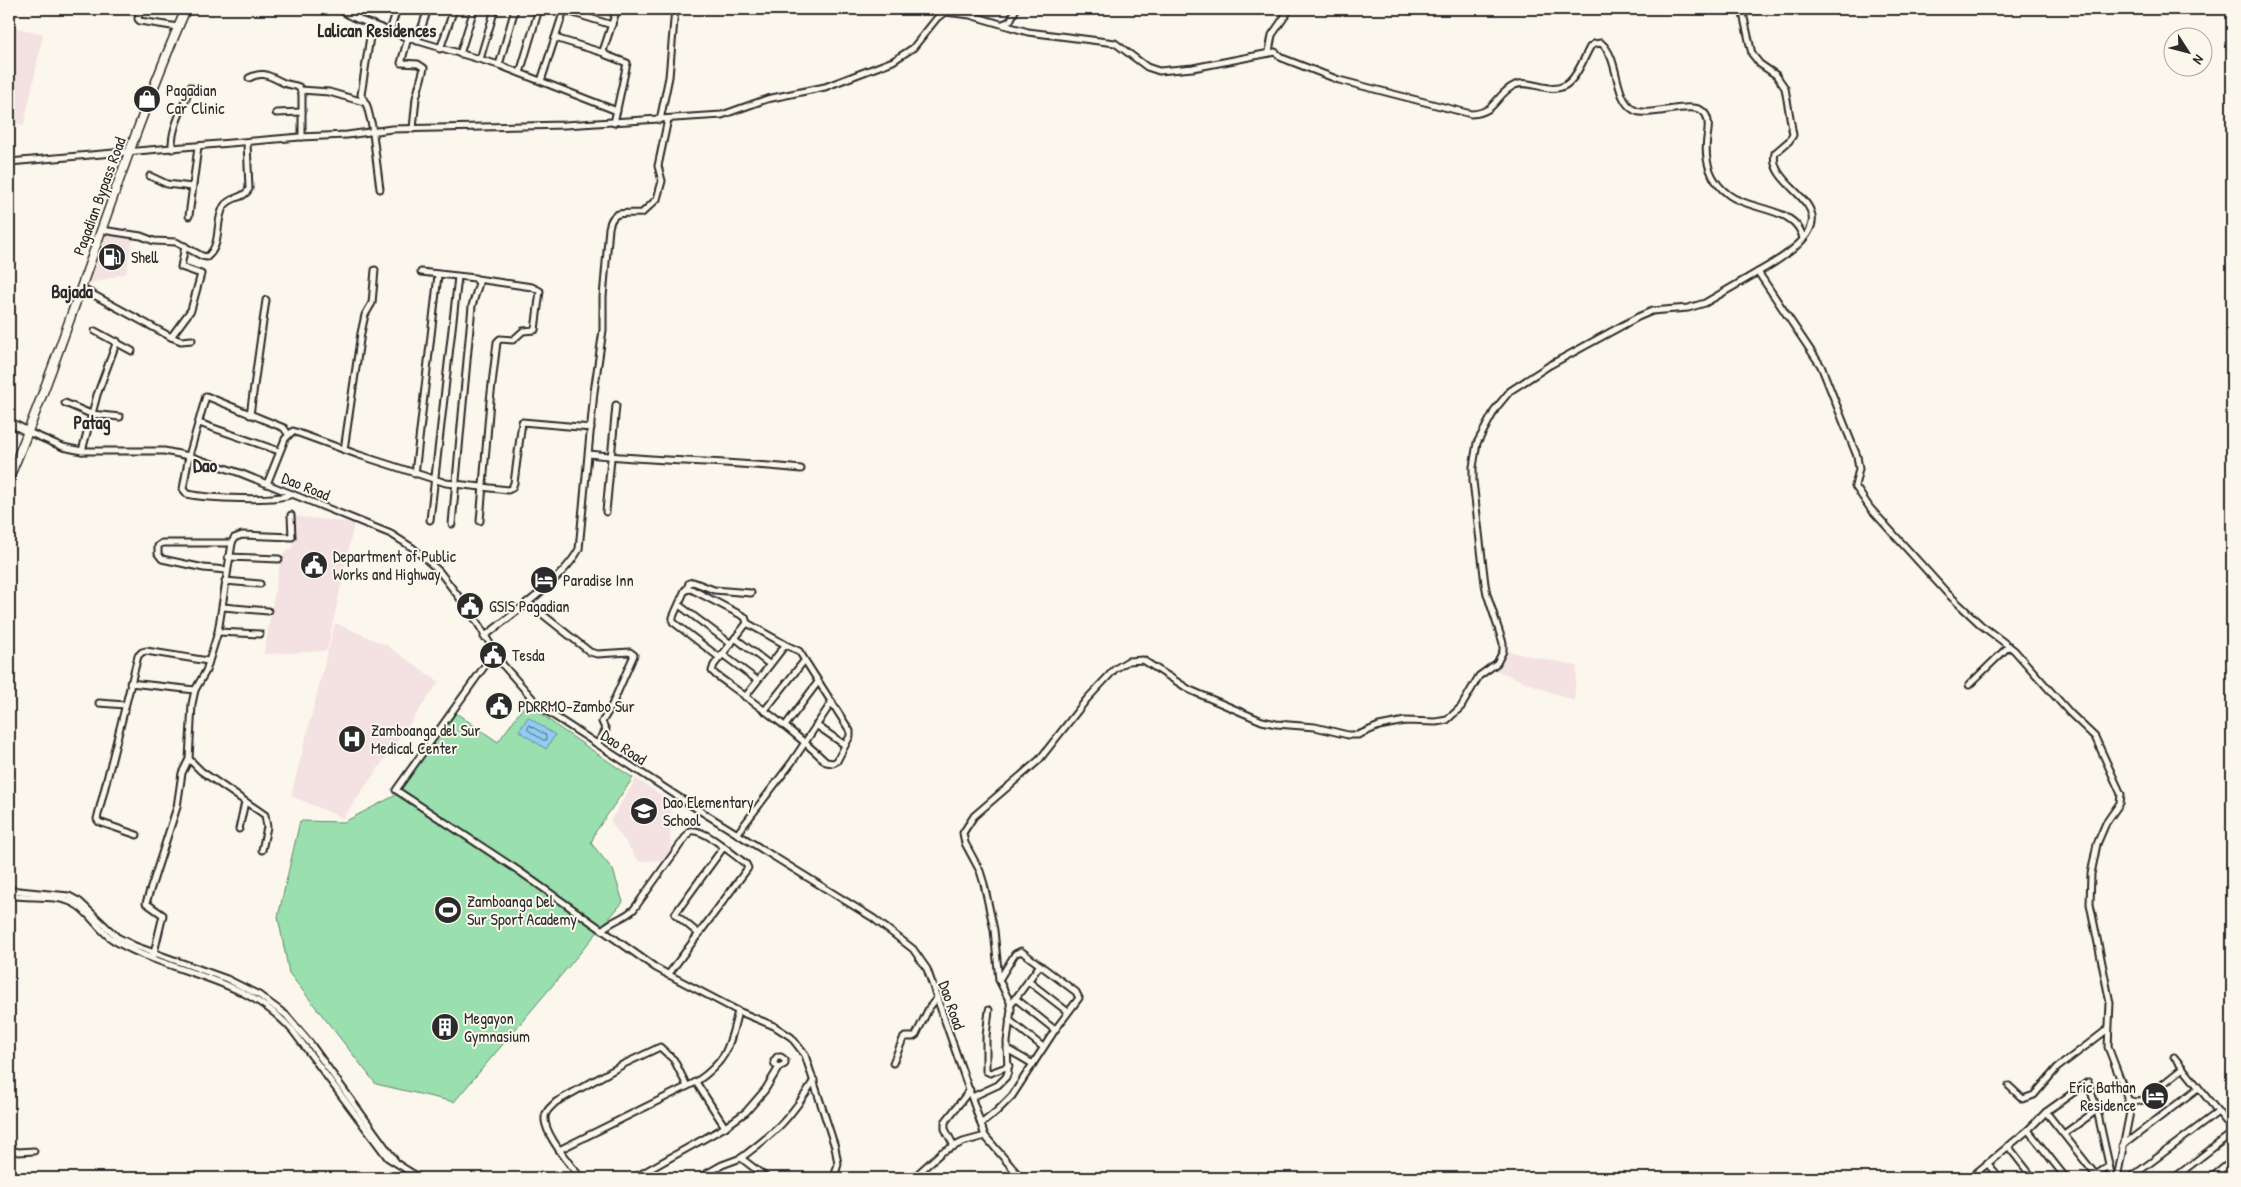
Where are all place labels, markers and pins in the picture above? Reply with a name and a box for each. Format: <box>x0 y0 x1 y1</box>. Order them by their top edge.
place label: Pagadian Car Clinic <box>166 79 225 119</box>
shop icon: Pagadian Car Clinic <box>132 84 162 114</box>
fuel station icon: Shell <box>97 242 127 272</box>
place label: Shell <box>131 246 158 268</box>
place label: Department of Public Works and Highway <box>333 545 457 585</box>
public building icon: Department of Public Works and Highway <box>299 550 329 580</box>
hotel icon: Paradise Inn <box>529 565 559 595</box>
place label: Paradise Inn <box>563 569 634 591</box>
public building icon: GSIS Pagadian <box>455 591 485 621</box>
place label: GSIS Pagadian <box>489 595 570 617</box>
public building icon: Tesda <box>478 640 508 670</box>
place label: Tesda <box>512 644 545 666</box>
public building icon: PDRRMO-Zambo Sur <box>484 691 514 721</box>
place label: PDRRMO-Zambo Sur <box>518 695 635 717</box>
place label: Zamboanga del Sur Medical Center <box>371 719 480 759</box>
hospital icon: Zamboanga del Sur Medical Center <box>337 724 367 754</box>
place label: Dao Elementary School <box>663 791 754 831</box>
school or university icon: Dao Elementary School <box>629 796 659 826</box>
place label: Zamboanga Del Sur Sport Academy <box>467 890 577 930</box>
sports icon: Zamboanga Del Sur Sport Academy <box>433 895 463 925</box>
place label: Megayon Gymnasium <box>464 1007 530 1047</box>
building icon: Megayon Gymnasium <box>430 1012 460 1042</box>
place label: Eric Bathan Residence <box>2069 1076 2137 1116</box>
hotel icon: Eric Bathan Residence <box>2140 1081 2170 1111</box>

